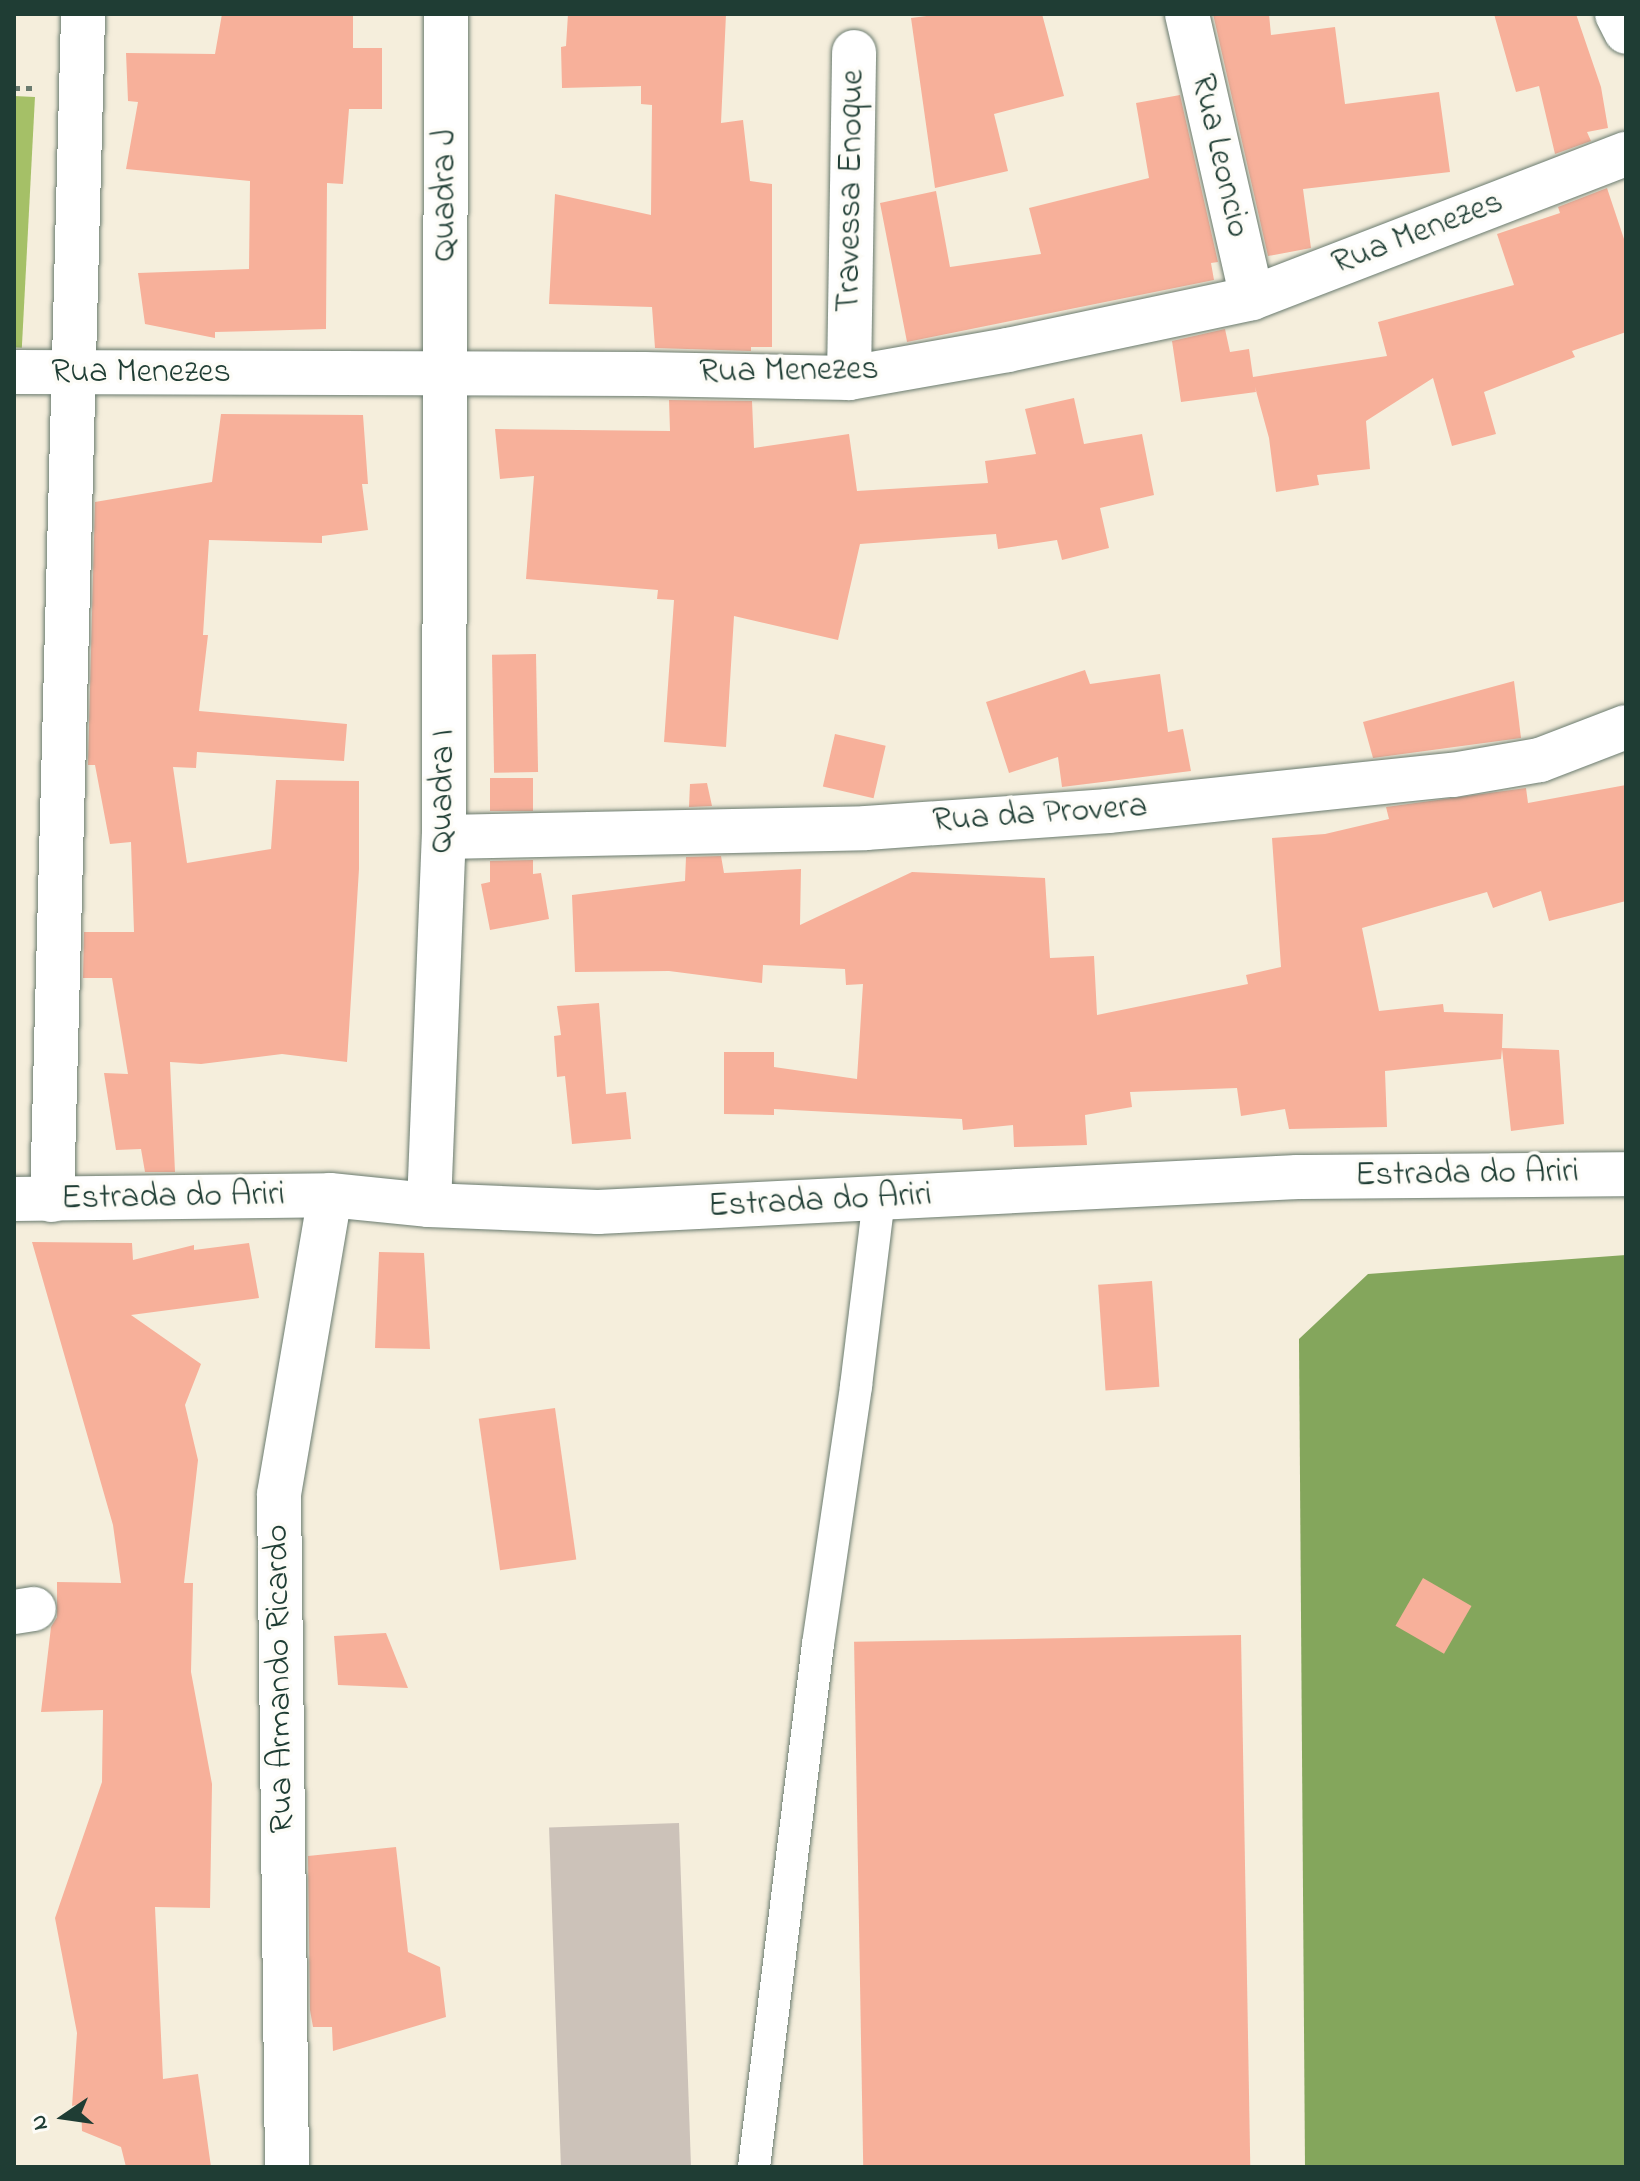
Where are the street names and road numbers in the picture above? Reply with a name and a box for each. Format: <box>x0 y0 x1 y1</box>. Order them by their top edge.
street label: Travessa Enoque <box>829 69 875 313</box>
street label: Rua Leoncio <box>1180 70 1258 242</box>
street label: Quadra J <box>426 129 466 261</box>
street label: Rua Menezes <box>1327 183 1509 285</box>
street label: Rua Menezes <box>699 350 879 394</box>
street label: Rua Menezes <box>51 354 231 394</box>
street label: Quadra I <box>423 729 465 853</box>
street label: Rua da Provera <box>931 787 1149 843</box>
street label: Estrada do Ariri <box>1355 1153 1579 1197</box>
street label: Estrada do Ariri <box>61 1176 285 1220</box>
street label: Estrada do Ariri <box>707 1176 933 1228</box>
street label: Rua Armando Ricardo <box>258 1524 304 1834</box>

